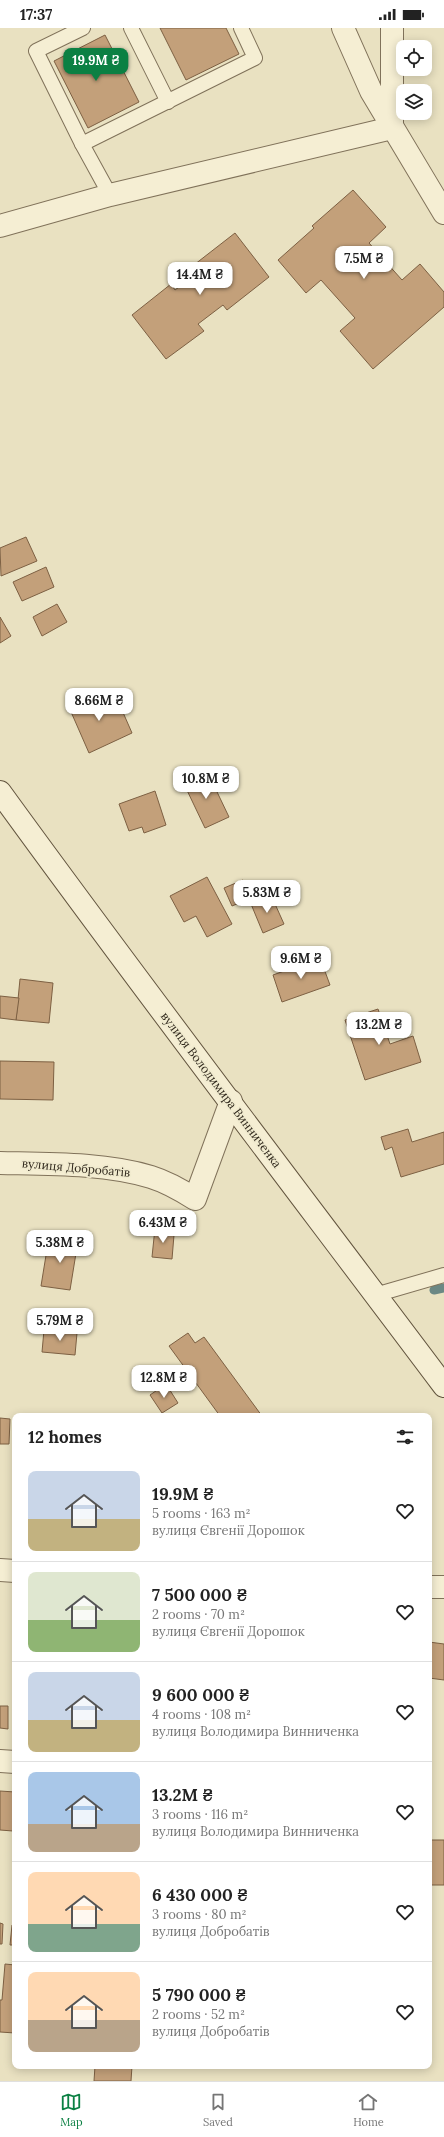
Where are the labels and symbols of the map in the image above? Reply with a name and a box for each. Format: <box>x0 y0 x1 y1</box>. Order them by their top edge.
pin: 19.9M ₴ <box>59 48 133 82</box>
pin: 7.5M ₴ <box>331 246 397 280</box>
pin: 14.4M ₴ <box>163 262 237 296</box>
pin: 8.66M ₴ <box>62 688 136 722</box>
pin: 10.8M ₴ <box>169 766 243 800</box>
pin: 5.83M ₴ <box>230 880 304 914</box>
pin: 9.6M ₴ <box>268 946 334 980</box>
street label: вулиця Володимира Винниченка <box>158 1009 285 1171</box>
pin: 13.2M ₴ <box>342 1012 416 1046</box>
street label: вулиця Добробатів <box>21 1155 131 1180</box>
pin: 6.43M ₴ <box>126 1210 200 1244</box>
pin: 5.38M ₴ <box>23 1230 97 1264</box>
pin: 5.79M ₴ <box>23 1308 97 1342</box>
pin: 12.8M ₴ <box>127 1365 201 1399</box>

